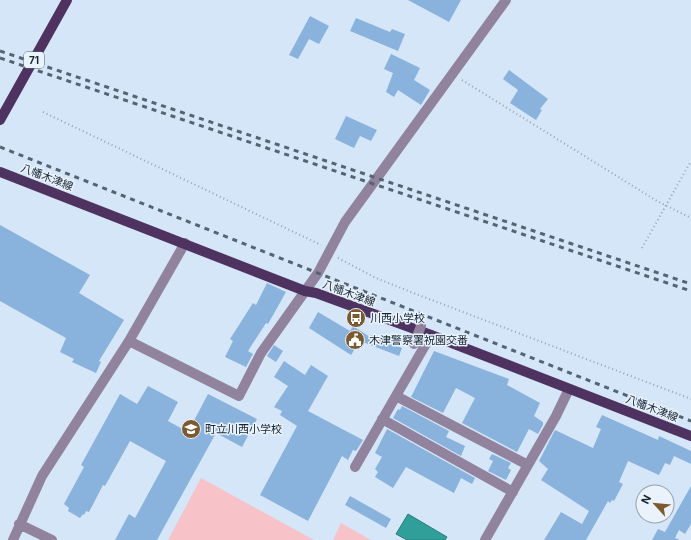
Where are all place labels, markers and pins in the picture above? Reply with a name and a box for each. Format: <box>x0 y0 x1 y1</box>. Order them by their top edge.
bus stop icon: 川西小学校 <box>345 307 367 329</box>
place label: 川西小学校 <box>370 311 425 325</box>
public building icon: 木津警察署祝園交番 <box>344 329 366 351</box>
place label: 木津警察署祝園交番 <box>369 333 468 347</box>
school or university icon: 町立川西小学校 <box>180 418 202 440</box>
place label: 町立川西小学校 <box>205 422 282 436</box>

